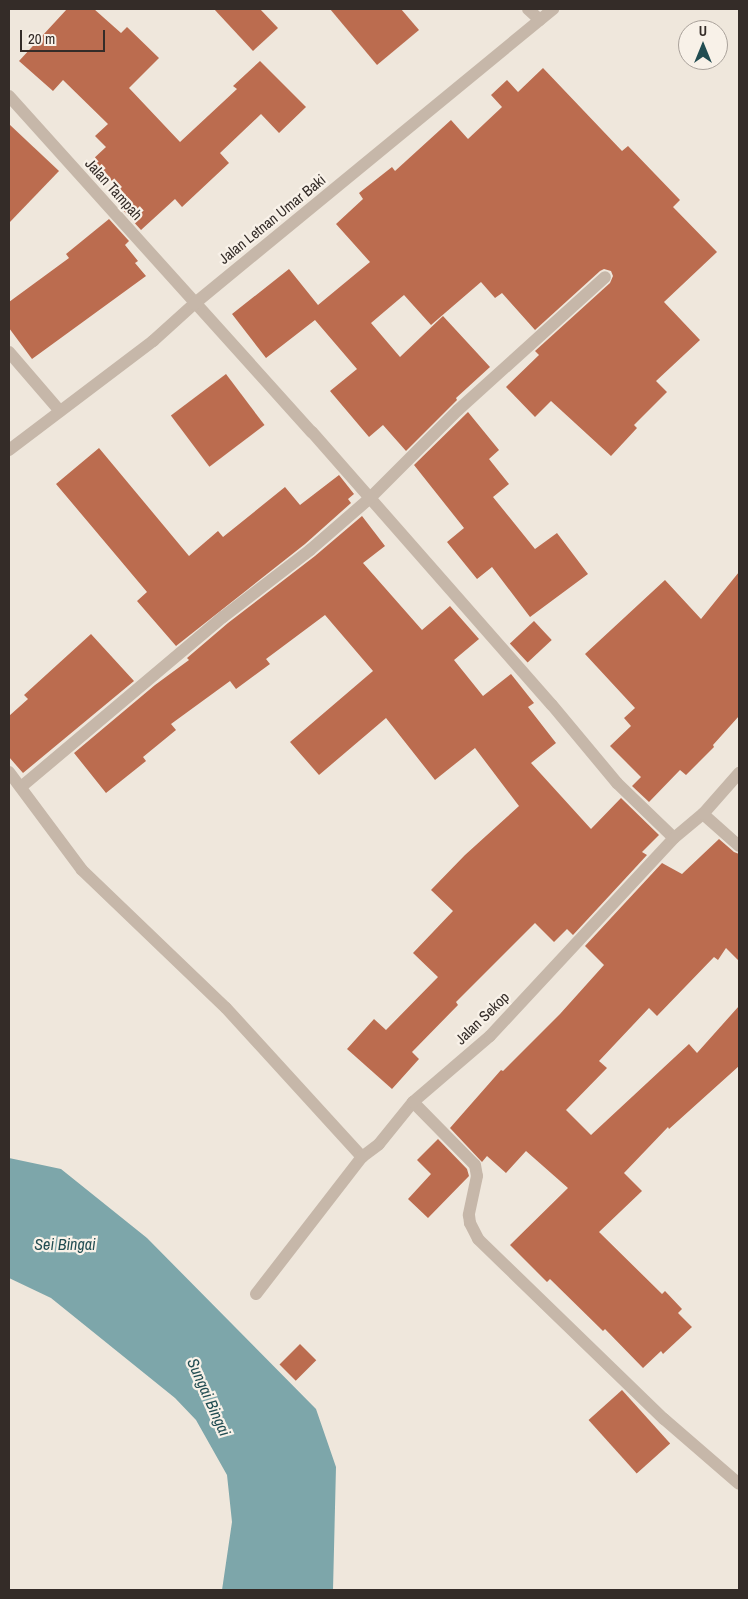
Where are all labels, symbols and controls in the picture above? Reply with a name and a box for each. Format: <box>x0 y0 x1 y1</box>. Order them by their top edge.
scale bar <box>22 20 108 52</box>
north arrow <box>678 20 728 70</box>
text: U <box>699 22 707 40</box>
text: 20 m <box>28 28 55 49</box>
street label: Jalan Tampah <box>82 154 146 224</box>
street label: Jalan Letnan Umar Baki <box>215 170 329 268</box>
street label: Jalan Sekop <box>451 988 513 1048</box>
water label: Sei Bingai <box>34 1234 96 1254</box>
water label: Sungai Bingai <box>183 1355 235 1439</box>

